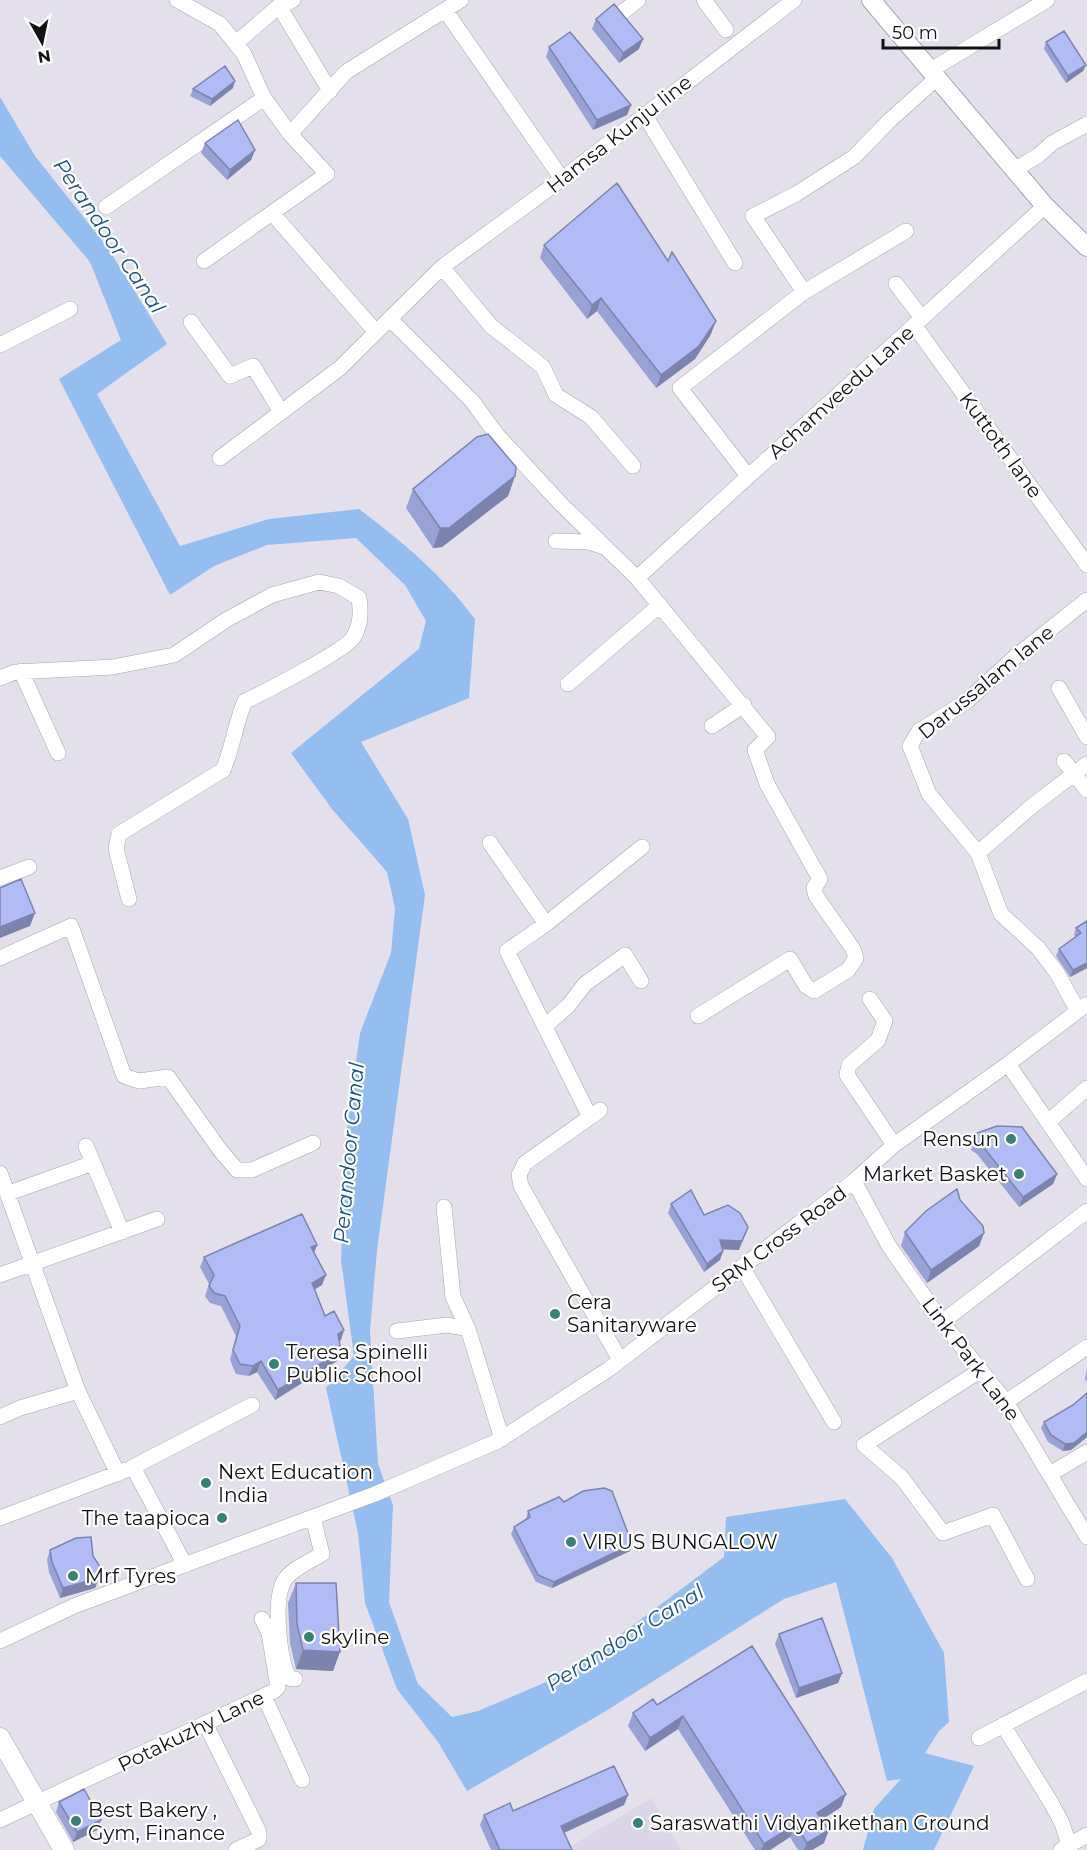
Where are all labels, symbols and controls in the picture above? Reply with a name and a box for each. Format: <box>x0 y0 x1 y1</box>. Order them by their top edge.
north arrow <box>12 12 72 72</box>
scale bar <box>883 12 998 50</box>
text: 50 m <box>892 22 938 44</box>
text: N <box>36 46 52 67</box>
street label: Hamsa Kunju line <box>542 70 696 198</box>
water label: Perandoor Canal <box>48 153 171 318</box>
street label: Achamveedu Lane <box>763 320 919 464</box>
street label: Kuttoth lane <box>955 387 1047 503</box>
street label: Darussalam lane <box>913 620 1059 744</box>
water label: Perandoor Canal <box>328 1061 369 1244</box>
place label: Rensun <box>922 1127 999 1151</box>
marker: Rensun <box>1004 1132 1018 1146</box>
place label: Market Basket <box>863 1162 1007 1186</box>
marker: Market Basket <box>1012 1167 1026 1181</box>
street label: SRM Cross Road <box>707 1180 851 1298</box>
place label: Cera Sanitaryware <box>567 1290 697 1337</box>
street label: Link Park Lane <box>917 1293 1025 1425</box>
marker: Cera Sanitaryware <box>548 1307 562 1321</box>
place label: Teresa Spinelli Public School <box>286 1340 428 1387</box>
marker: Teresa Spinelli Public School <box>267 1357 281 1371</box>
place label: Next Education India <box>218 1460 373 1507</box>
marker: Next Education India <box>199 1476 213 1490</box>
place label: The taapioca <box>82 1506 210 1530</box>
marker: The taapioca <box>215 1511 229 1525</box>
place label: VIRUS BUNGALOW <box>583 1530 778 1554</box>
marker: VIRUS BUNGALOW <box>564 1535 578 1549</box>
place label: Mrf Tyres <box>85 1564 176 1588</box>
marker: Mrf Tyres <box>66 1569 80 1583</box>
water label: Perandoor Canal <box>541 1579 709 1696</box>
place label: skyline <box>321 1625 389 1649</box>
marker: skyline <box>302 1630 316 1644</box>
street label: Potakuzhy Lane <box>114 1685 268 1777</box>
place label: Best Bakery , Gym, Finance <box>88 1798 225 1845</box>
place label: Saraswathi Vidyanikethan Ground <box>650 1811 990 1835</box>
marker: Best Bakery , Gym, Finance <box>69 1814 83 1828</box>
marker: Saraswathi Vidyanikethan Ground <box>631 1816 645 1830</box>

